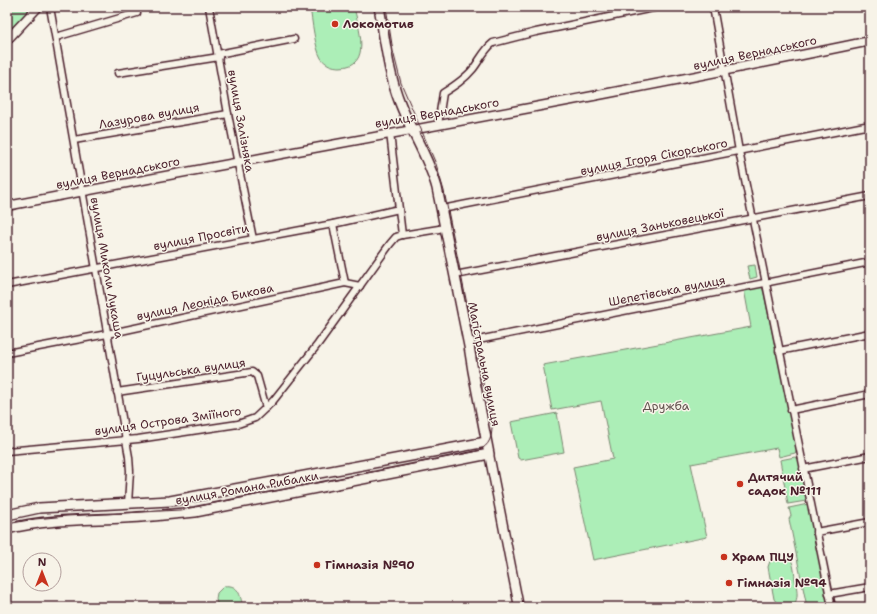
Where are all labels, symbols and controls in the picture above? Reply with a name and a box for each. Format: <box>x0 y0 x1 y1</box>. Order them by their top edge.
place label: Локомотив <box>343 16 414 32</box>
marker: Локомотив <box>330 19 340 29</box>
street label: вулиця Вернадського <box>692 32 818 74</box>
street label: вулиця Залізняка <box>224 69 258 174</box>
street label: вулиця Вернадського <box>374 94 500 132</box>
street label: Лазурова вулиця <box>97 99 201 133</box>
street label: вулиця Ігоря Сікорського <box>579 135 729 179</box>
street label: вулиця Вернадського <box>55 153 181 193</box>
street label: вулиця Миколи Лукаша <box>87 196 127 341</box>
street label: вулиця Заньковецької <box>595 205 726 245</box>
street label: вулиця Просвіти <box>152 220 250 254</box>
street label: Шепетівська вулиця <box>607 272 727 310</box>
street label: вулиця Леоніда Бикова <box>135 280 275 324</box>
street label: Магістральна вулиця <box>464 300 504 428</box>
street label: Гуцульська вулиця <box>135 354 247 386</box>
park label: Дружба <box>643 398 690 414</box>
street label: вулиця Острова Зміїного <box>94 403 242 439</box>
street label: вулиця Романа Рибалки <box>174 468 320 508</box>
place label: Дитячий садок №111 <box>748 469 821 499</box>
marker: Дитячий садок №111 <box>735 479 745 489</box>
place label: Храм ПЦУ <box>732 549 794 565</box>
north arrow <box>22 552 62 592</box>
marker: Храм ПЦУ <box>719 552 729 562</box>
text: N <box>38 555 47 570</box>
place label: Гімназія №90 <box>325 557 415 573</box>
marker: Гімназія №90 <box>312 560 322 570</box>
place label: Гімназія №94 <box>737 575 827 591</box>
marker: Гімназія №94 <box>724 578 734 588</box>

